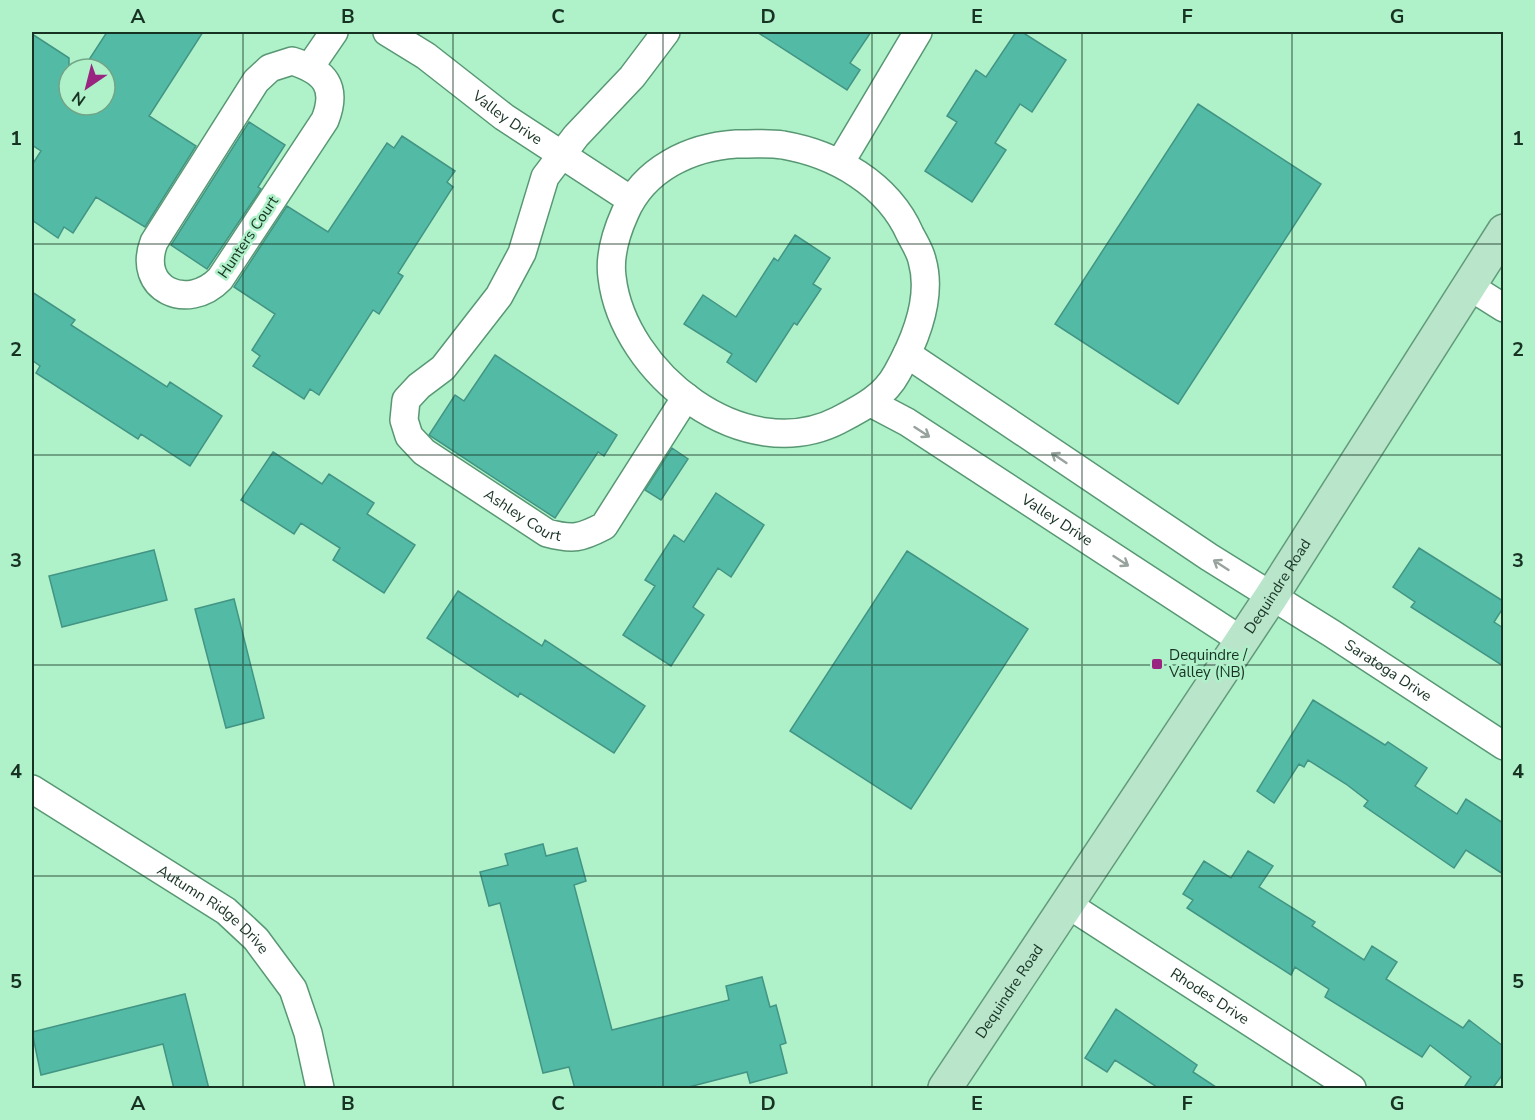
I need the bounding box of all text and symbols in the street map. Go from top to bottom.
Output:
text: A [131,3,146,30]
text: B [341,3,355,30]
text: C [551,3,565,30]
text: D [760,3,776,30]
text: E [971,3,983,30]
text: F [1181,3,1193,30]
text: G [1390,3,1404,30]
north arrow [57,57,117,117]
street label: Valley Drive [468,85,546,149]
text: N [68,86,90,111]
text: 1 [10,125,22,152]
text: 1 [1512,125,1524,152]
street label: Hunters Court [213,191,283,282]
text: 2 [10,336,22,363]
text: 2 [1512,336,1524,363]
one-way arrow [913,426,930,438]
one-way arrow [1050,451,1067,464]
street label: Ashley Court [480,484,564,546]
street label: Valley Drive [1017,489,1097,551]
street label: Dequindre Road [1239,535,1316,637]
text: 3 [10,547,22,574]
text: 3 [1512,547,1524,574]
one-way arrow [1112,555,1128,567]
one-way arrow [1213,559,1230,571]
street label: Saratoga Drive [1341,635,1436,706]
place label: Dequindre / Valley (NB) [1168,645,1248,682]
marker: Dequindre / Valley (NB) [1150,657,1164,671]
text: 4 [10,758,22,785]
text: 4 [1512,758,1524,785]
street label: Autumn Ridge Drive [153,860,274,958]
street label: Dequindre Road [971,940,1048,1042]
street label: Rhodes Drive [1166,963,1253,1029]
text: 5 [10,968,22,995]
text: 5 [1512,968,1524,995]
text: A [131,1090,146,1117]
text: B [341,1090,355,1117]
text: C [551,1090,565,1117]
text: D [760,1090,776,1117]
text: E [971,1090,983,1117]
text: F [1181,1090,1193,1117]
text: G [1390,1090,1404,1117]

